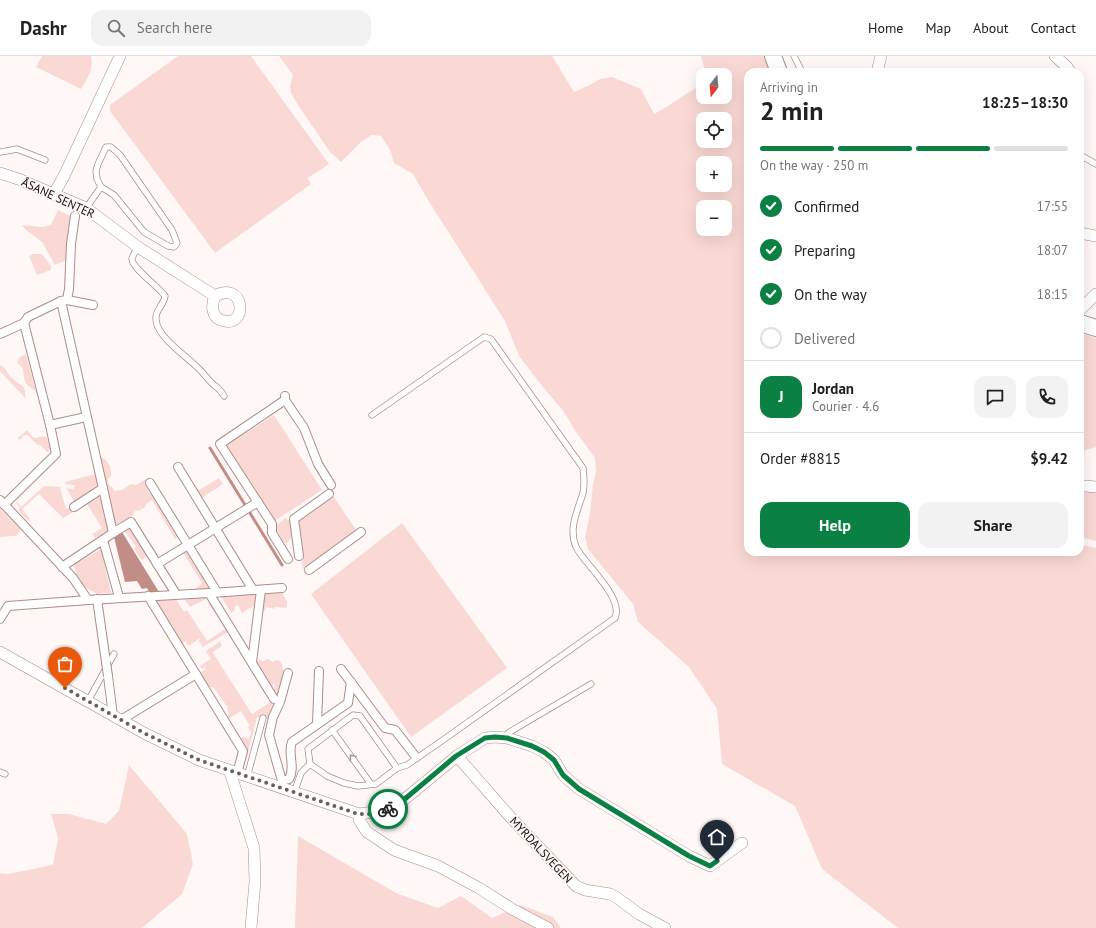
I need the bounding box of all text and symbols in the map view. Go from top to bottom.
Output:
search box [91,10,371,46]
text: Dashr [20,16,67,40]
icon: search [105,17,127,39]
text: Search here [137,18,212,37]
text: Home [868,19,903,37]
text: Map [925,19,951,37]
text: About [973,19,1009,37]
text: Contact [1031,19,1076,37]
north arrow [696,68,732,104]
map controls [696,68,732,236]
text: Arriving in [760,79,818,96]
text: 18:25–18:30 [982,93,1068,112]
text: 2 min [760,94,823,127]
button: locate [696,112,732,148]
button: + [696,156,732,192]
text: On the way · 250 m [760,157,868,174]
street label: ÅSANE SENTER [19,174,97,221]
icon: check [760,195,782,217]
text: Confirmed [794,197,859,216]
text: 17:55 [1037,198,1068,215]
button: − [696,200,732,236]
icon: check [760,239,782,261]
text: Preparing [794,241,856,260]
text: 18:07 [1037,242,1068,259]
icon: check [760,283,782,305]
text: On the way [794,285,867,304]
text: 18:15 [1037,286,1068,303]
text: Delivered [794,329,855,348]
button: chat [974,376,1016,418]
button: phone [1026,376,1068,418]
text: Jordan [812,379,854,398]
text: J [778,387,784,406]
text: Courier · 4.6 [812,398,879,415]
text: Order #8815 [760,449,841,468]
text: $9.42 [1030,449,1068,468]
button: Help [760,502,910,548]
button: Share [918,502,1068,548]
pin [48,647,82,688]
icon: bag [54,653,76,675]
one-way arrow [350,755,357,762]
courier [368,789,408,829]
icon: bike [377,798,399,820]
street label: MYRDALSVEGEN [507,813,576,886]
pin [700,820,734,861]
icon: home [706,826,728,848]

